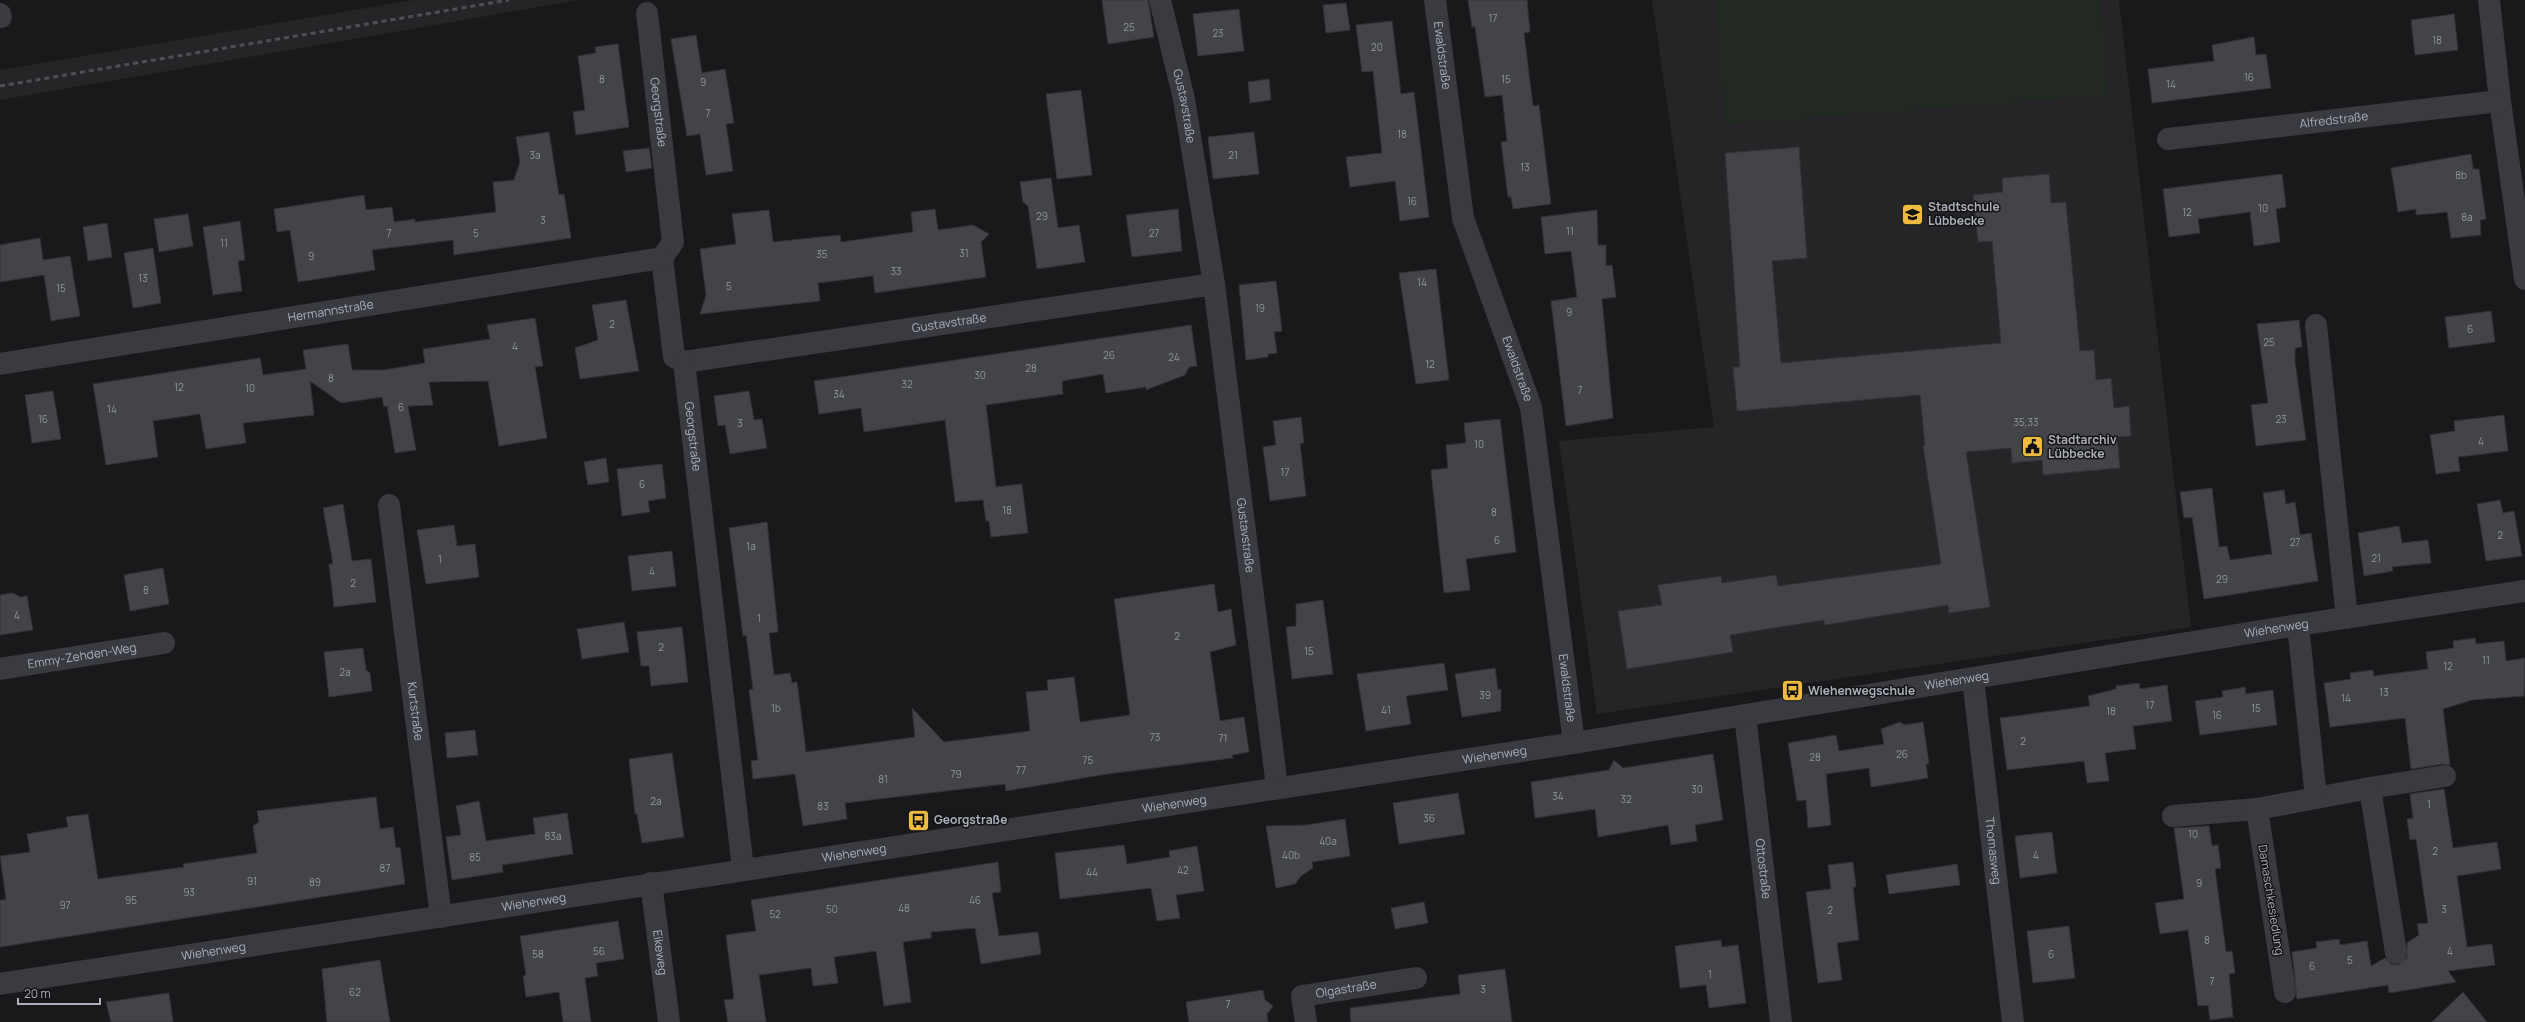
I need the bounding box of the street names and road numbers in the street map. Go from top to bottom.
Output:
street label: Ewaldstraße [1430,20,1455,90]
street label: Gustavstraße [1169,67,1200,144]
street label: Georgstraße [646,77,671,148]
street label: Alfredstraße [2299,107,2369,132]
street label: Hermannstraße [287,295,375,326]
street label: Gustavstraße [911,309,987,336]
street label: Ewaldstraße [1498,334,1537,404]
street label: Georgstraße [681,401,706,472]
street label: Gustavstraße [1233,497,1259,574]
street label: Wiehenweg [2243,615,2310,642]
street label: Emmy-Zehden-Weg [26,638,138,673]
street label: Ewaldstraße [1555,653,1580,723]
street label: Wiehenweg [1923,667,1990,694]
street label: Kurtstraße [403,681,428,742]
street label: Wiehenweg [1461,741,1528,768]
street label: Wiehenweg [1141,790,1208,817]
street label: Thomasweg [1981,816,2006,885]
street label: Ottostraße [1752,838,1776,900]
street label: Wiehenweg [821,839,887,866]
street label: Damaschkesiedlung [2254,843,2289,957]
street label: Wiehenweg [500,888,567,915]
street label: Eikeweg [649,929,672,976]
street label: Wiehenweg [180,937,247,964]
street label: Olgastraße [1314,975,1378,1002]

